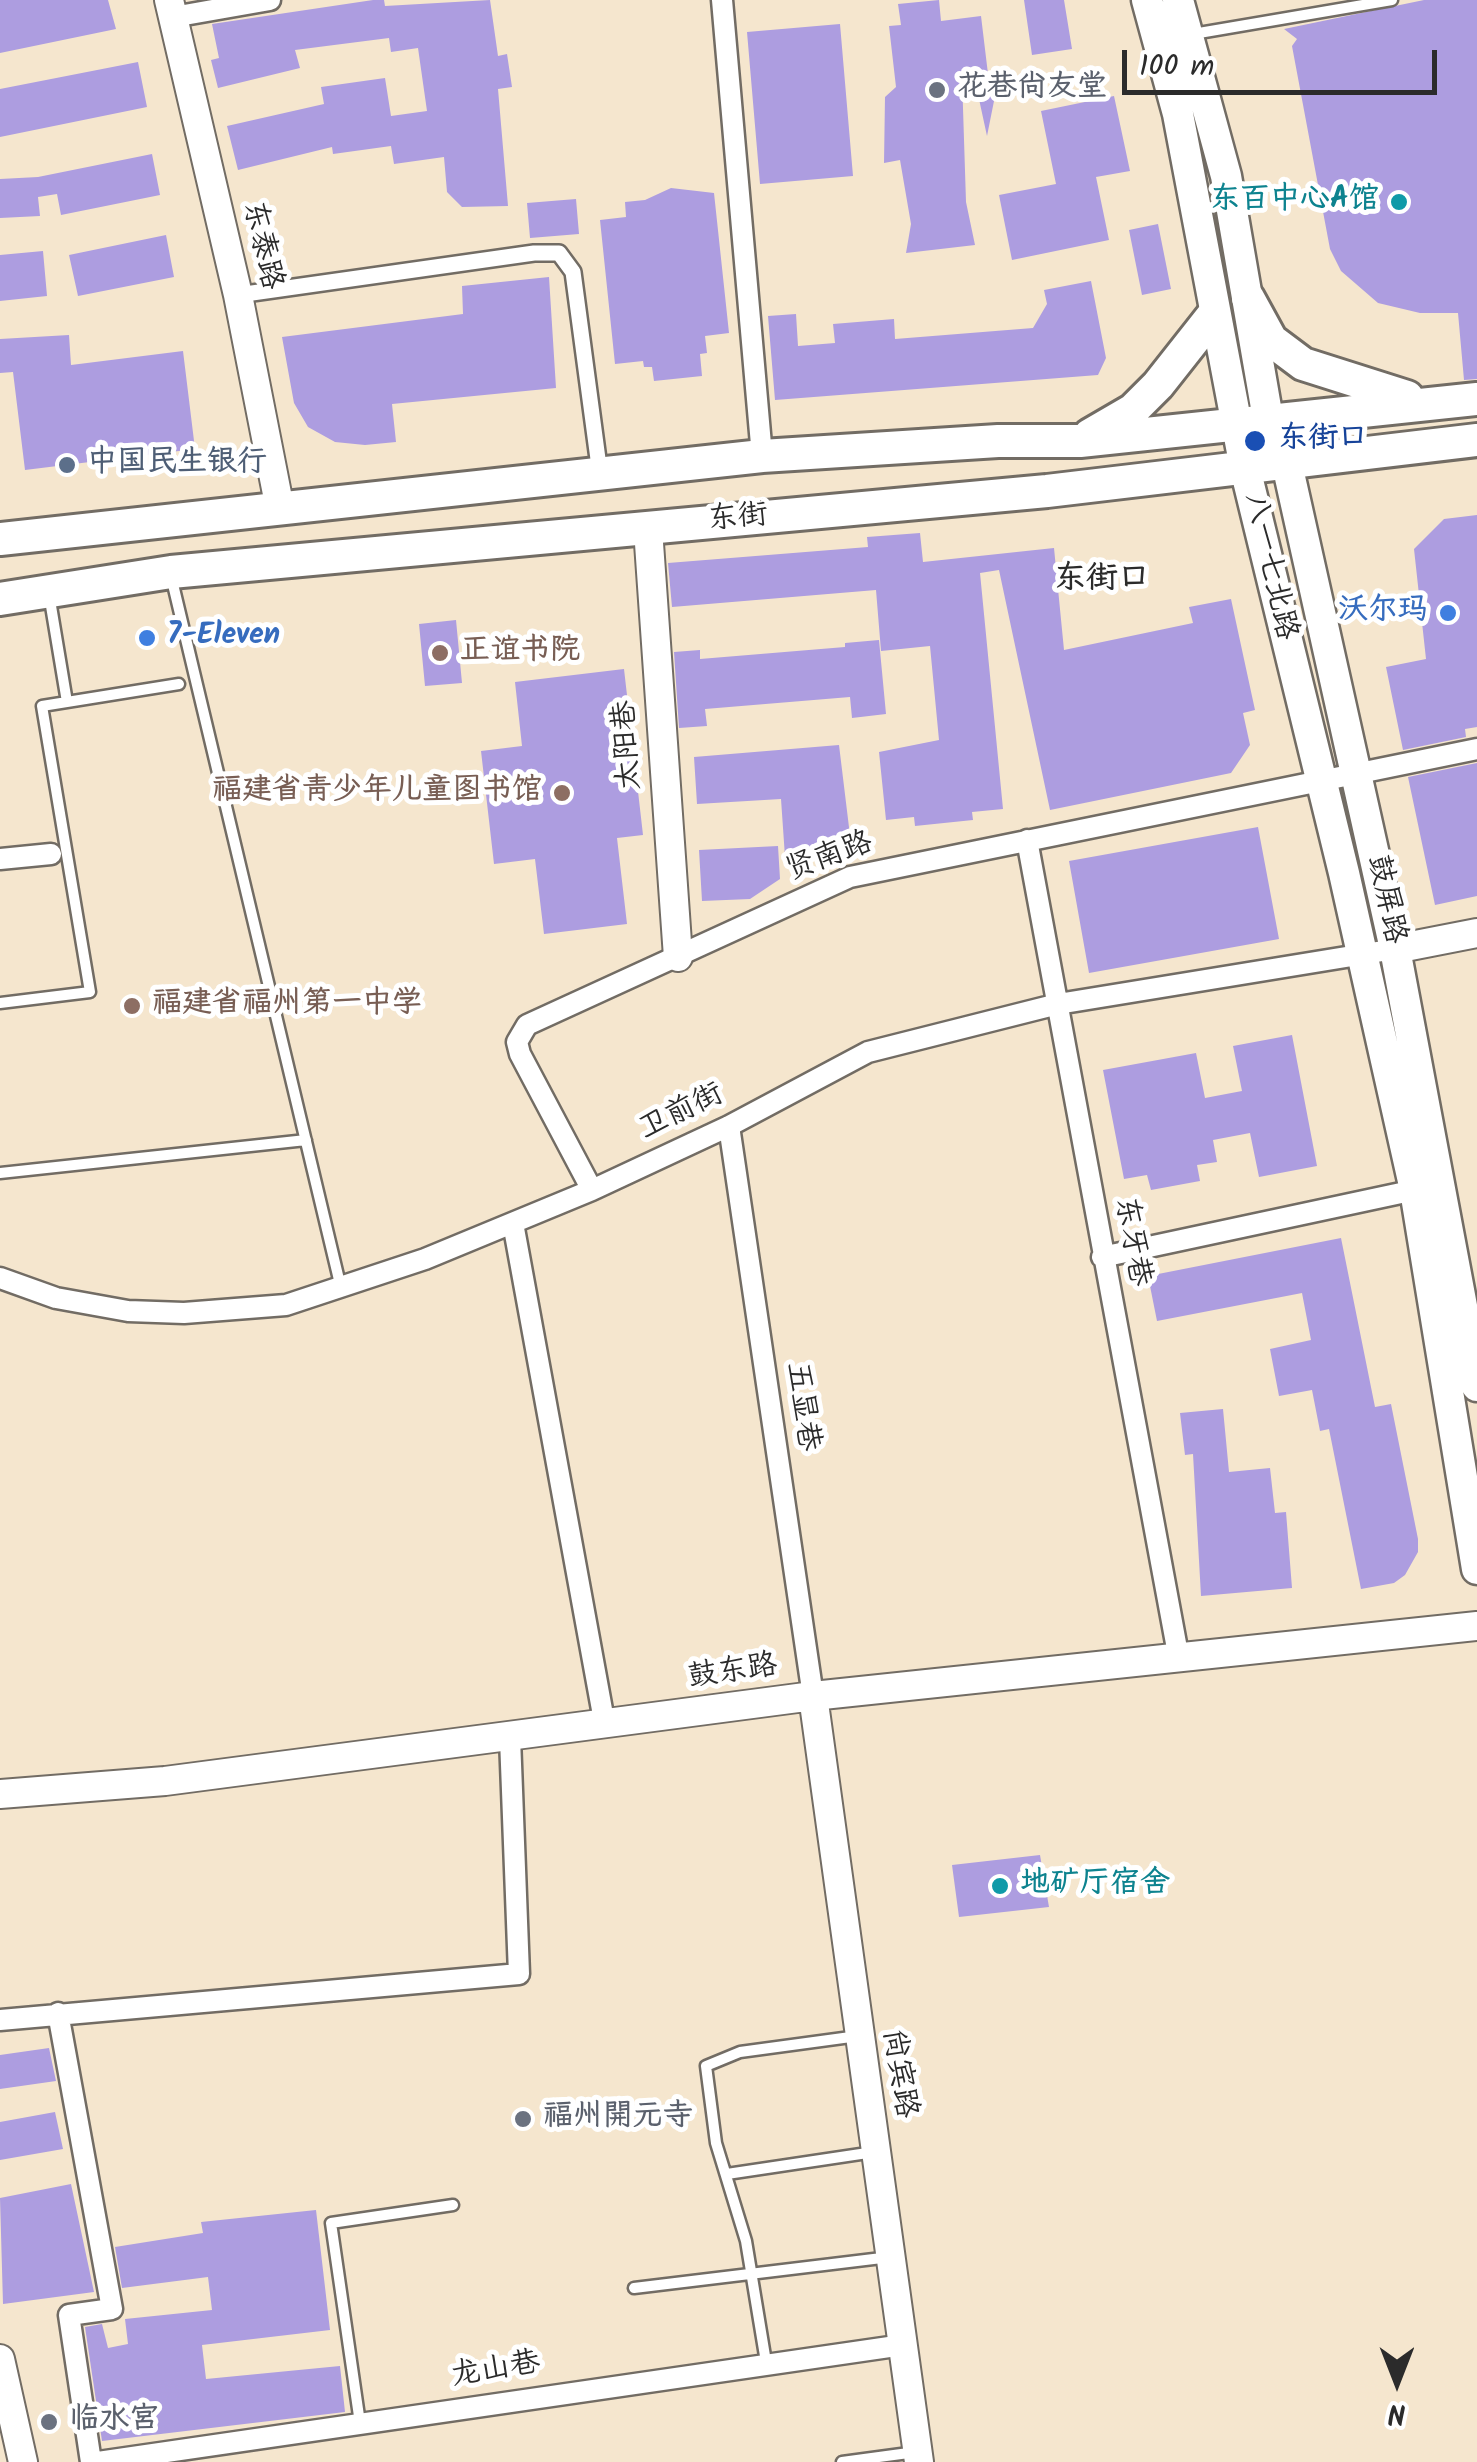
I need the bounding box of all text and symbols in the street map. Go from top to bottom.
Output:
scale bar [1127,30,1442,92]
text: 100 m [1139,43,1214,91]
place label: 花巷尚友堂 [957,72,1107,108]
marker: 花巷尚友堂 [926,79,948,101]
place label: 东百中心A馆 [1210,184,1379,220]
marker: 东百中心A馆 [1388,191,1410,213]
street label: 东泰路 [232,198,288,294]
place label: 东街口 [1278,423,1368,459]
marker: 东街口 [1242,428,1268,454]
place label: 中国民生银行 [87,447,267,483]
marker: 中国民生银行 [56,454,78,476]
street label: 八一七北路 [1234,490,1302,644]
street label: 东街 [707,499,769,541]
district label: 东街口 [1054,563,1150,601]
place label: 沃尔玛 [1338,595,1428,631]
marker: 沃尔玛 [1437,602,1459,624]
place label: 7-Eleven [167,620,280,656]
marker: 7-Eleven [136,627,158,649]
place label: 正谊书院 [460,635,580,671]
marker: 正谊书院 [429,642,451,664]
street label: 太阳巷 [609,699,651,791]
place label: 福建省青少年儿童图书馆 [212,775,542,811]
marker: 福建省青少年儿童图书馆 [551,782,573,804]
street label: 贤南路 [782,827,878,891]
street label: 鼓屏路 [1357,852,1411,948]
place label: 福建省福州第一中学 [152,988,422,1024]
marker: 福建省福州第一中学 [121,995,143,1017]
street label: 卫前街 [634,1078,730,1150]
street label: 东牙巷 [1104,1195,1156,1289]
street label: 五显巷 [776,1360,824,1454]
street label: 鼓东路 [686,1650,780,1698]
place label: 地矿厅宿舍 [1020,1868,1170,1904]
marker: 地矿厅宿舍 [989,1875,1011,1897]
street label: 尚宾路 [872,2027,922,2121]
place label: 福州開元寺 [543,2101,693,2137]
marker: 福州開元寺 [512,2108,534,2130]
north arrow [1347,2332,1447,2432]
street label: 龙山巷 [449,2347,543,2397]
text: N [1388,2390,1406,2435]
place label: 临水宫 [69,2404,159,2440]
marker: 临水宫 [38,2411,60,2433]

